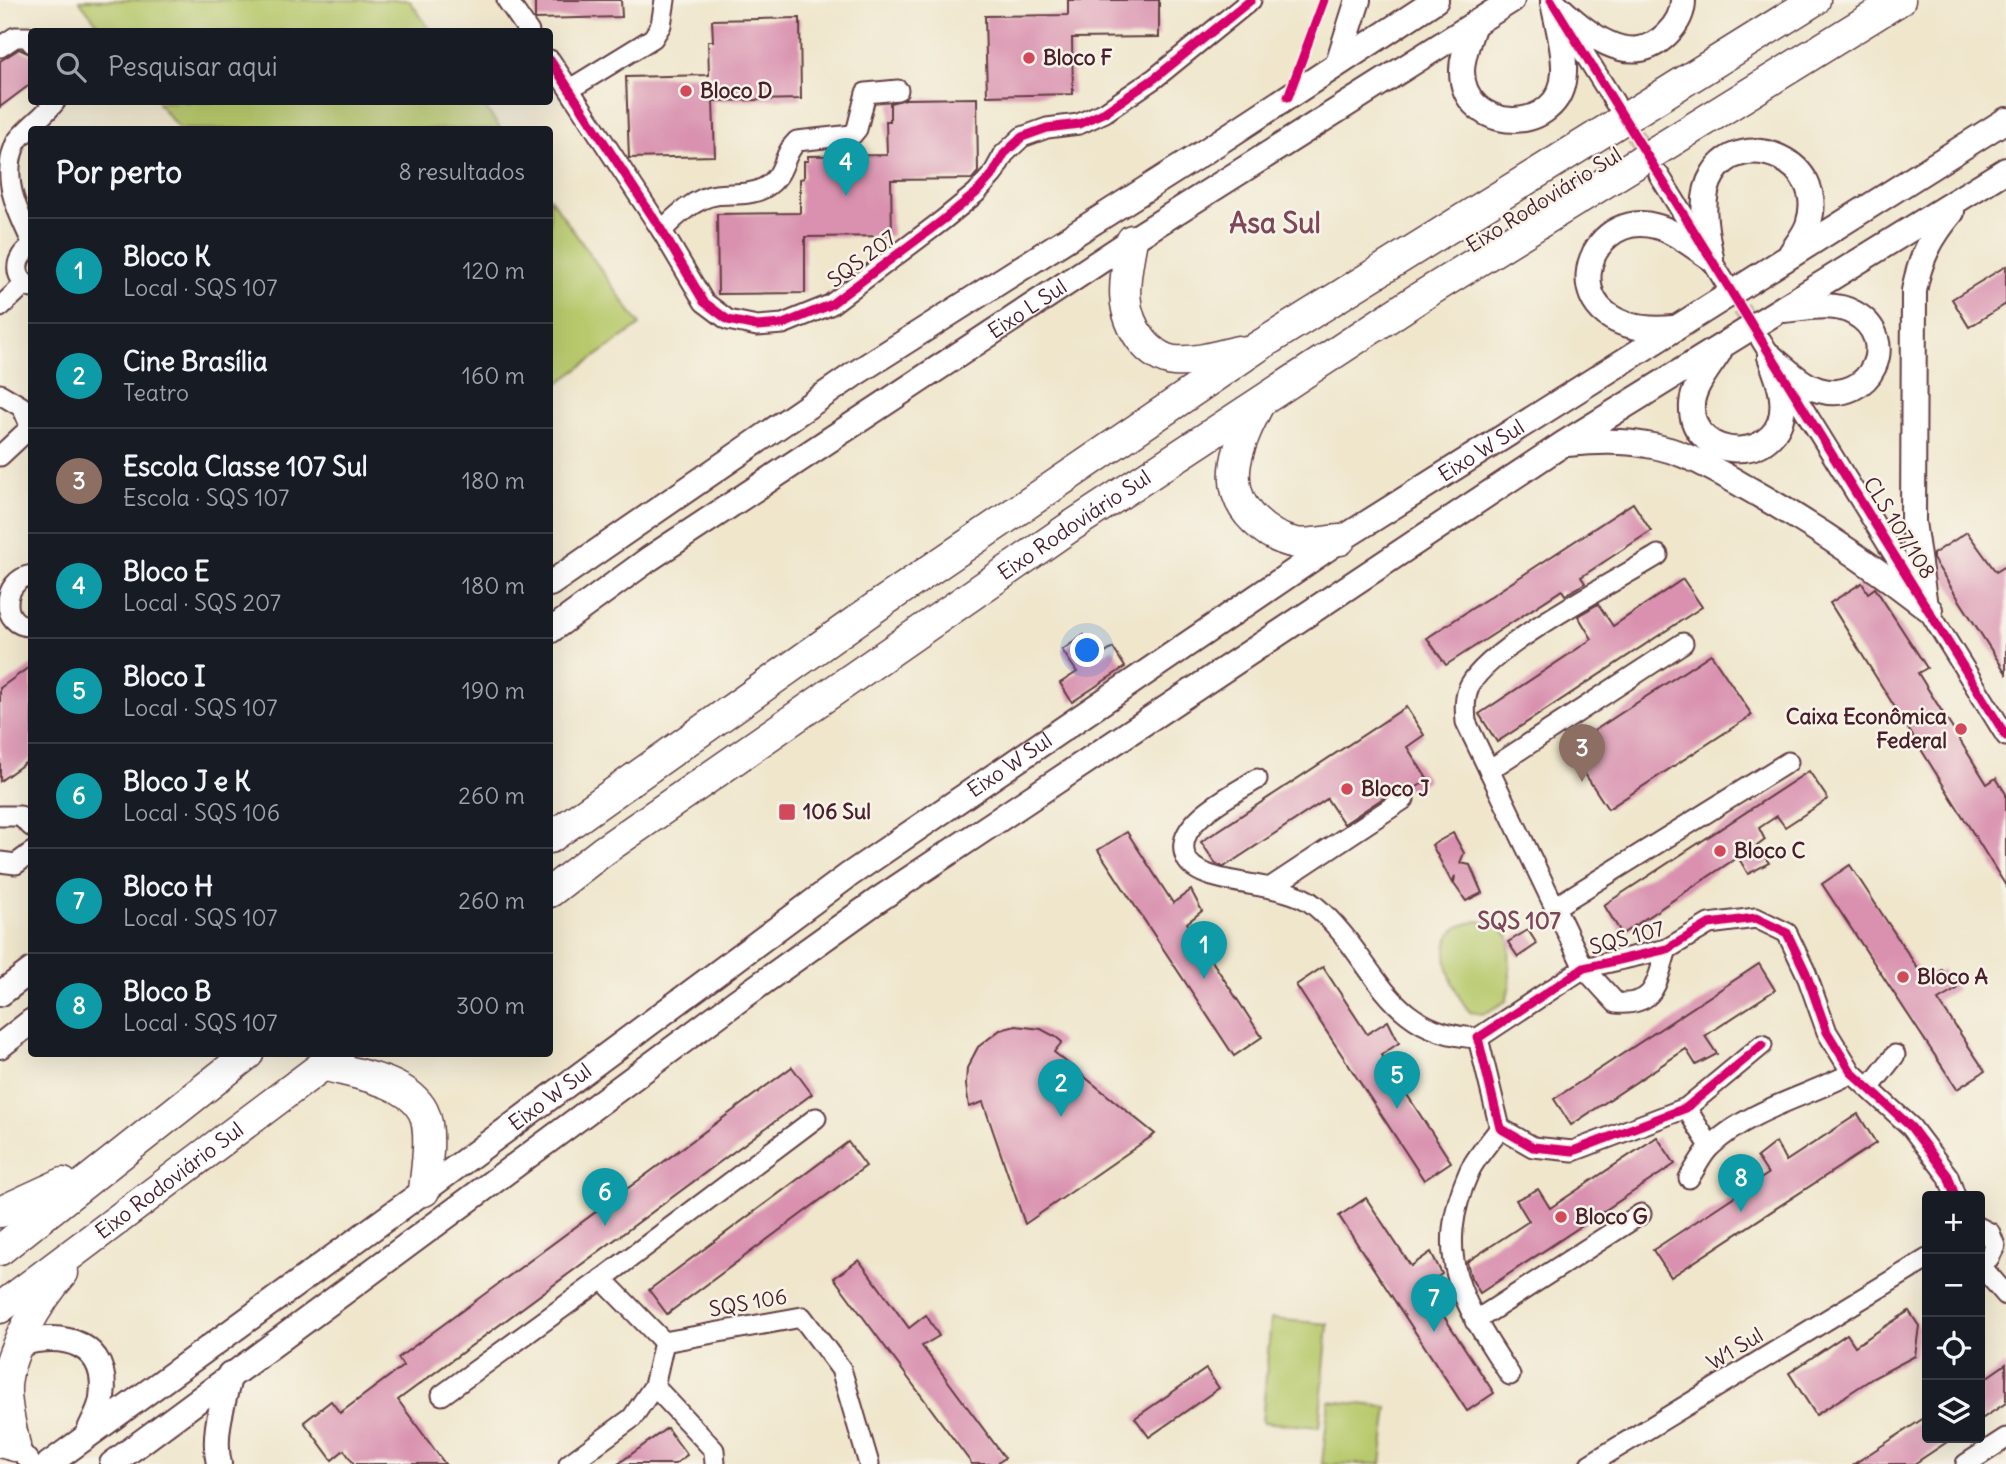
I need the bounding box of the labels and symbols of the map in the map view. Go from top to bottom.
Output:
place label: Bloco F [1043,44,1113,71]
marker: Bloco F [1021,50,1037,66]
place label: Bloco D [700,77,773,104]
marker: Bloco D [678,83,694,99]
pin: 4 [823,138,869,196]
street label: Eixo Rodoviário Sul [1461,141,1627,258]
district label: Asa Sul [1229,205,1321,241]
street label: SQS 207 [822,224,902,293]
street label: Eixo L Sul [983,273,1072,344]
street label: Eixo W Sul [1433,413,1529,488]
street label: Eixo Rodoviário Sul [992,464,1156,586]
street label: CLS 107/108 [1857,472,1941,584]
your location [1070,633,1104,667]
place label: Caixa Econômica Federal [1786,703,1947,754]
marker: Caixa Econômica Federal [1953,721,1969,737]
pin: 3 [1559,724,1605,782]
street label: Eixo W Sul [962,727,1057,803]
place label: Bloco J [1361,775,1430,802]
marker: Bloco J [1339,781,1355,797]
place label: 106 Sul [803,798,871,825]
marker: 106 Sul [777,802,797,822]
place label: Bloco C [1734,837,1806,864]
marker: Bloco C [1712,843,1728,859]
district label: SQS 107 [1477,906,1562,935]
street label: SQS 107 [1587,915,1667,960]
pin: 1 [1181,921,1227,979]
place label: Bloco A [1917,963,1989,990]
marker: Bloco A [1895,969,1911,985]
pin: 5 [1374,1051,1420,1109]
street label: Eixo W Sul [503,1057,597,1136]
pin: 2 [1038,1059,1084,1117]
street label: Eixo Rodoviário Sul [90,1116,249,1245]
pin: 8 [1718,1154,1764,1212]
pin: 6 [582,1168,628,1226]
place label: Bloco G [1575,1203,1648,1230]
marker: Bloco G [1553,1209,1569,1225]
pin: 7 [1411,1274,1457,1332]
street label: SQS 106 [707,1282,789,1323]
street label: W1 Sul [1702,1321,1768,1376]

